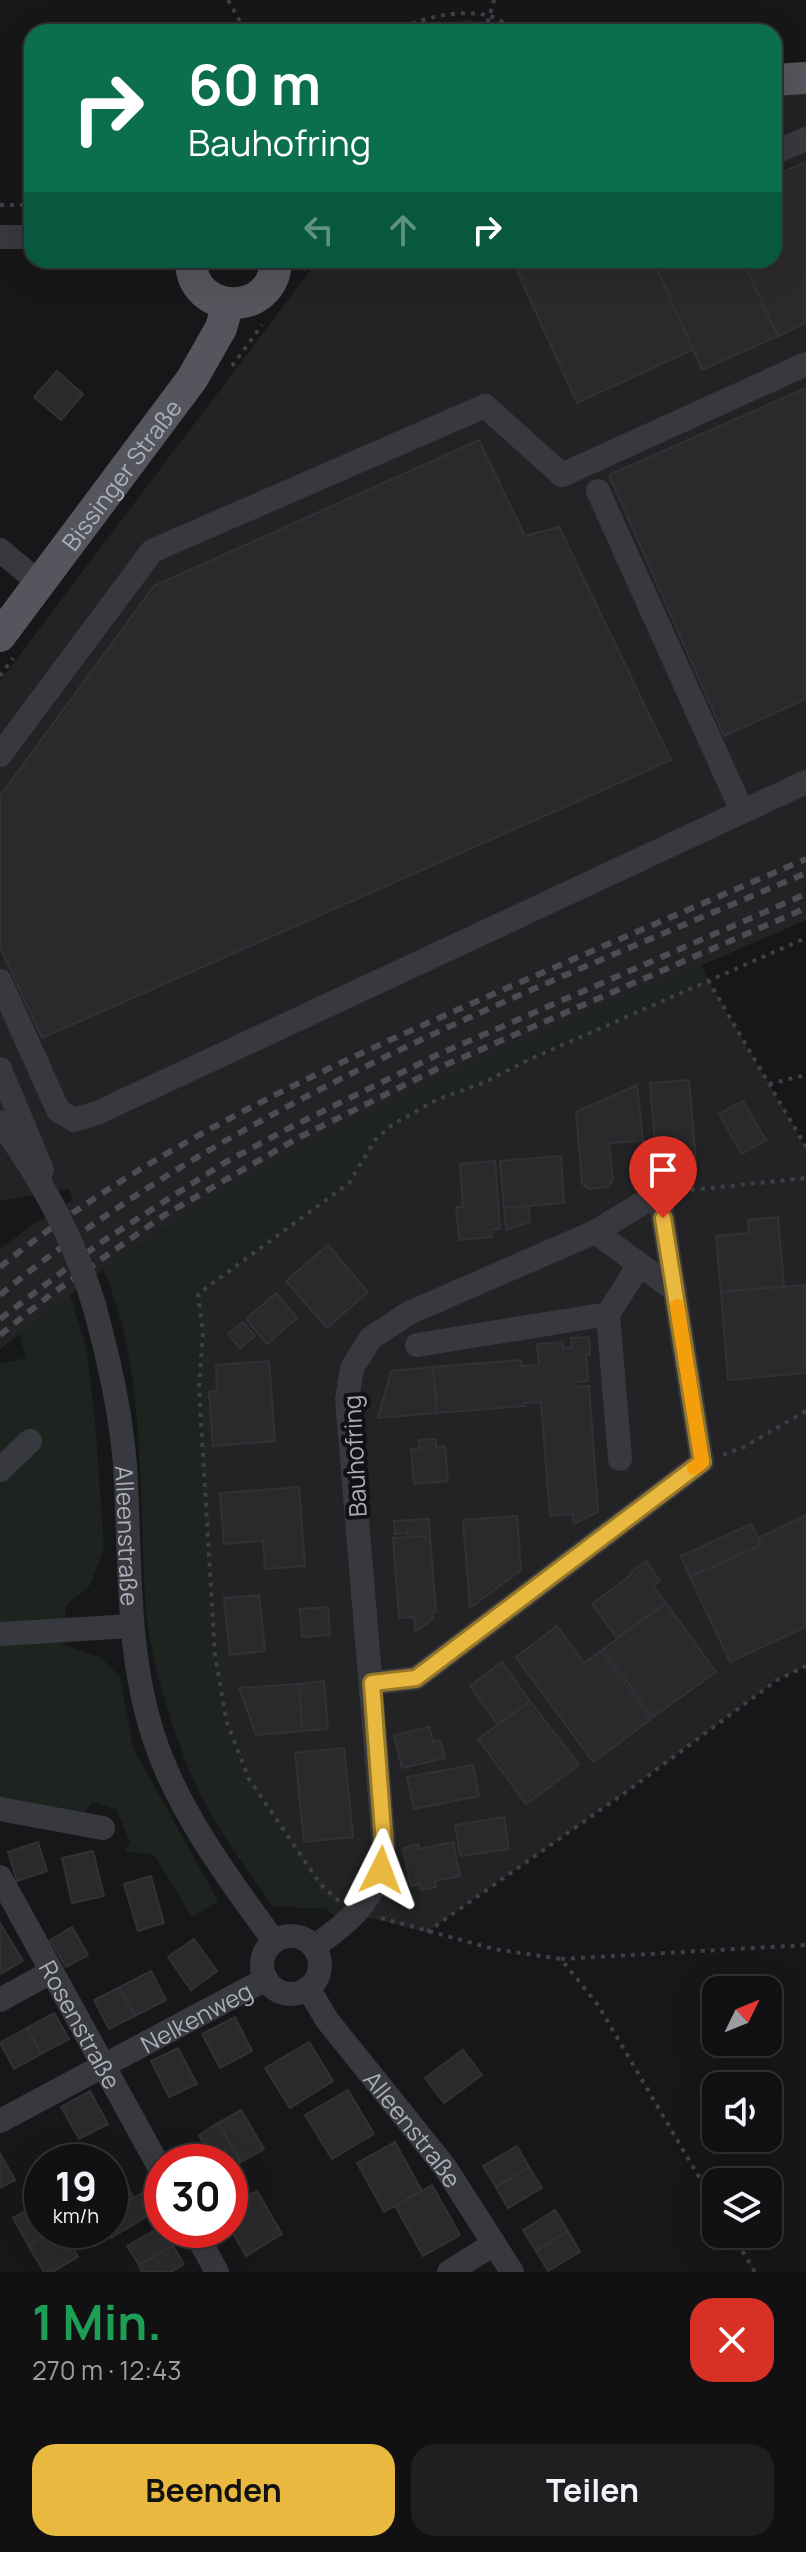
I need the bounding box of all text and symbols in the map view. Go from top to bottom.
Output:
text: 60 m [188,45,321,122]
icon: right [56,56,160,160]
text: Bauhofring [188,118,371,167]
icon: left [297,208,341,252]
icon: ahead [381,208,425,252]
icon: right [465,208,509,252]
street label: Bissinger Straße [53,392,188,557]
pin [629,1136,697,1218]
icon: arrive [641,1148,685,1192]
street label: Bauhofring [334,1394,374,1518]
street label: Alleenstraße [109,1465,148,1607]
position arrow [339,1828,423,1912]
street label: Rosenstraße [32,1954,129,2094]
street label: Nelkenweg [134,1973,257,2060]
north arrow [702,1976,782,2056]
map controls [702,1976,782,2248]
street label: Alleenstraße [357,2063,470,2193]
button: sound [702,2072,782,2152]
speed limit sign: 30 [144,2144,248,2248]
text: 19 [55,2158,97,2213]
button: layers [702,2168,782,2248]
text: km/h [53,2202,99,2229]
text: 1 Min. [32,2289,162,2354]
button: close [690,2298,774,2382]
text: 270 m · 12:43 [32,2352,182,2388]
button: Beenden [32,2444,395,2536]
button: Teilen [411,2444,774,2536]

